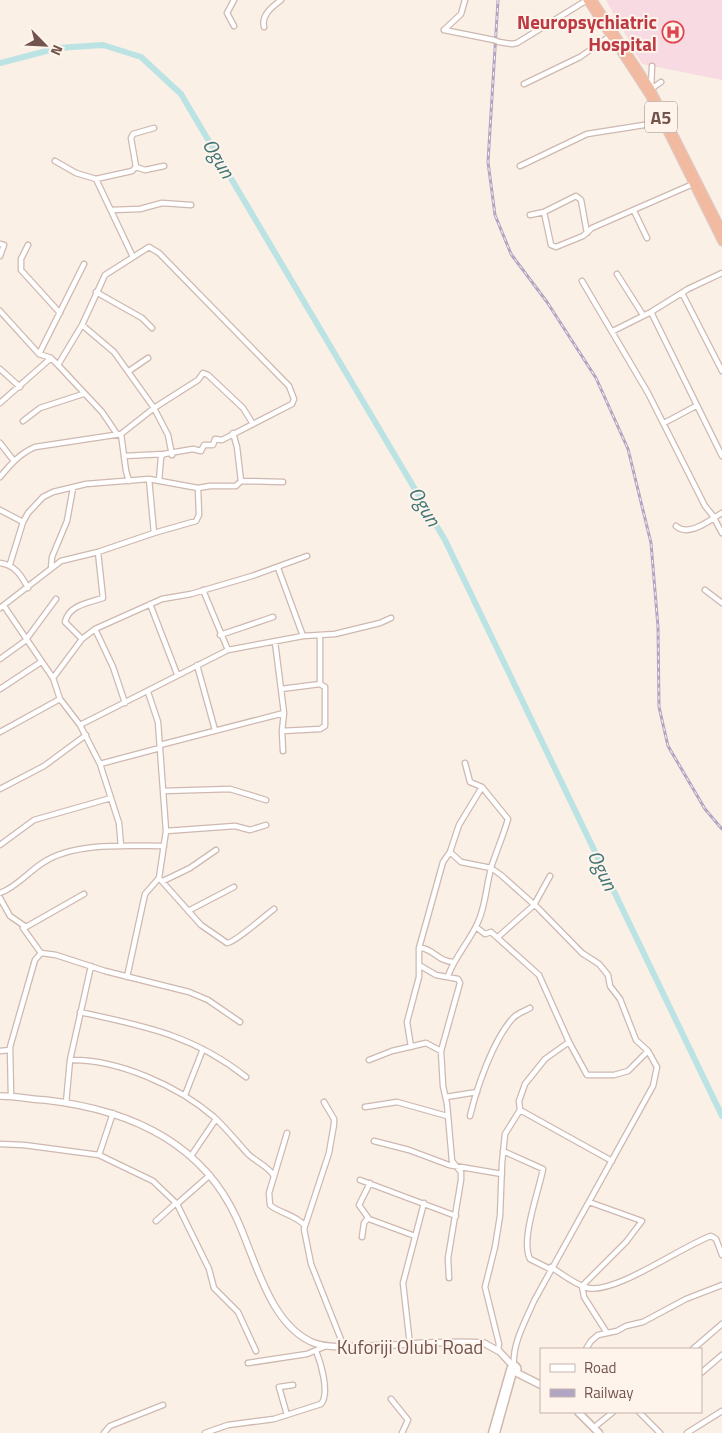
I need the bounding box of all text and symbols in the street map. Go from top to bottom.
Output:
place label: Neuropsychiatric Hospital [517,7,657,58]
north arrow [20,20,70,70]
hospital icon: Neuropsychiatric Hospital [661,20,685,44]
text: N [46,42,69,59]
road number: A5 [645,101,677,132]
water label: Ogun [195,132,244,185]
water label: Ogun [401,480,450,533]
water label: Ogun [580,844,627,897]
street label: Kuforiji Olubi Road [337,1332,483,1361]
legend [540,1348,702,1413]
text: Road [584,1356,616,1379]
text: Railway [584,1381,634,1404]

